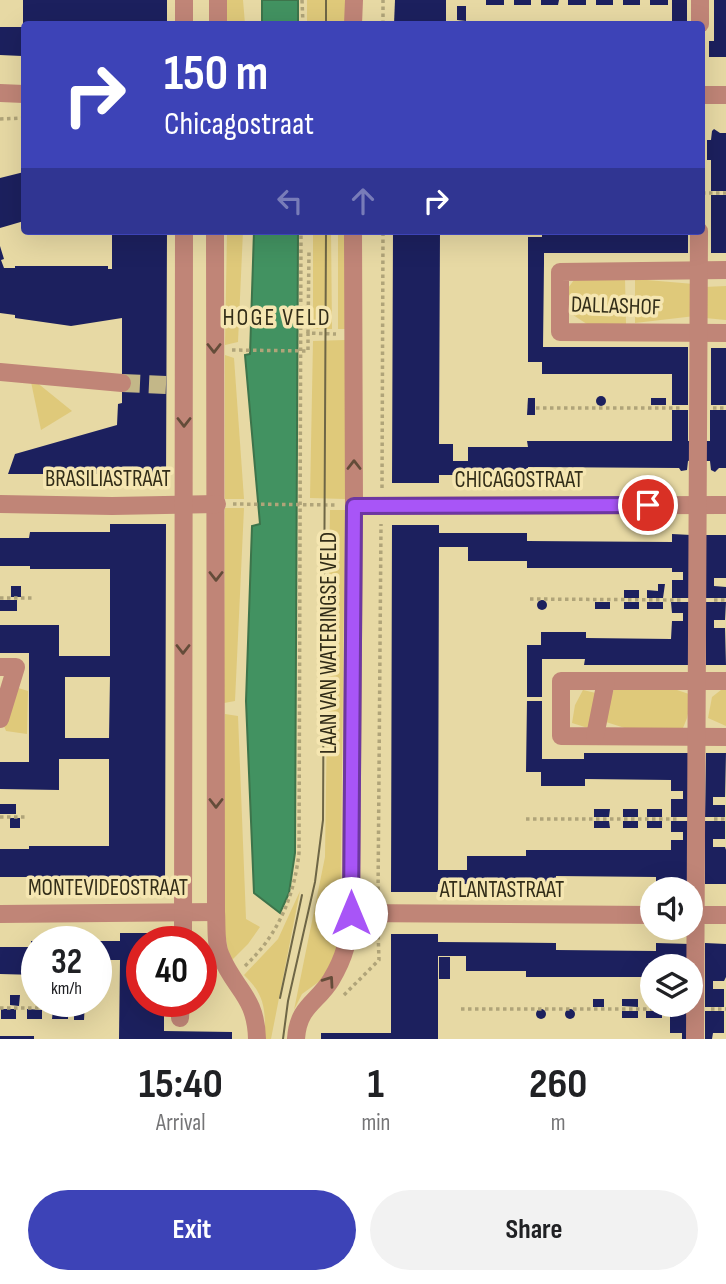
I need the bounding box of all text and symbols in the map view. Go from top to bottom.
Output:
text: 150 m [164,45,268,104]
icon: right [49,49,140,140]
text: Chicagostraat [164,105,314,144]
icon: left [271,182,309,220]
icon: ahead [344,182,382,220]
icon: right [417,182,455,220]
street label: DALLASHOF [571,290,661,322]
district label: HOGE VELD [222,303,332,332]
one-way arrow [206,343,222,354]
one-way arrow [176,417,192,427]
one-way arrow [346,459,362,470]
street label: BRASILIASTRAAT [45,465,171,493]
street label: CHICAGOSTRAAT [455,466,583,494]
pin [618,475,678,535]
icon: arrive [629,486,667,524]
street label: LAAN VAN WATERINGSE VELD [315,532,343,754]
one-way arrow [208,571,224,581]
one-way arrow [175,644,191,655]
one-way arrow [208,798,224,809]
street label: MONTEVIDEOSTRAAT [28,874,188,902]
position arrow [314,876,388,950]
street label: ATLANTASTRAAT [439,876,564,904]
map controls [640,877,703,1017]
button: sound [640,877,703,940]
speed limit sign: 40 [126,926,217,1017]
text: 32 [51,941,82,984]
button: layers [640,954,703,1017]
one-way arrow [321,976,333,989]
text: km/h [51,978,82,999]
text: 15:40 [139,1059,223,1110]
text: 1 [368,1059,384,1110]
text: 260 [529,1059,587,1110]
text: Arrival [156,1109,205,1137]
text: min [361,1109,390,1137]
text: m [551,1109,566,1137]
button: Exit [28,1190,356,1270]
button: Share [370,1190,698,1270]

